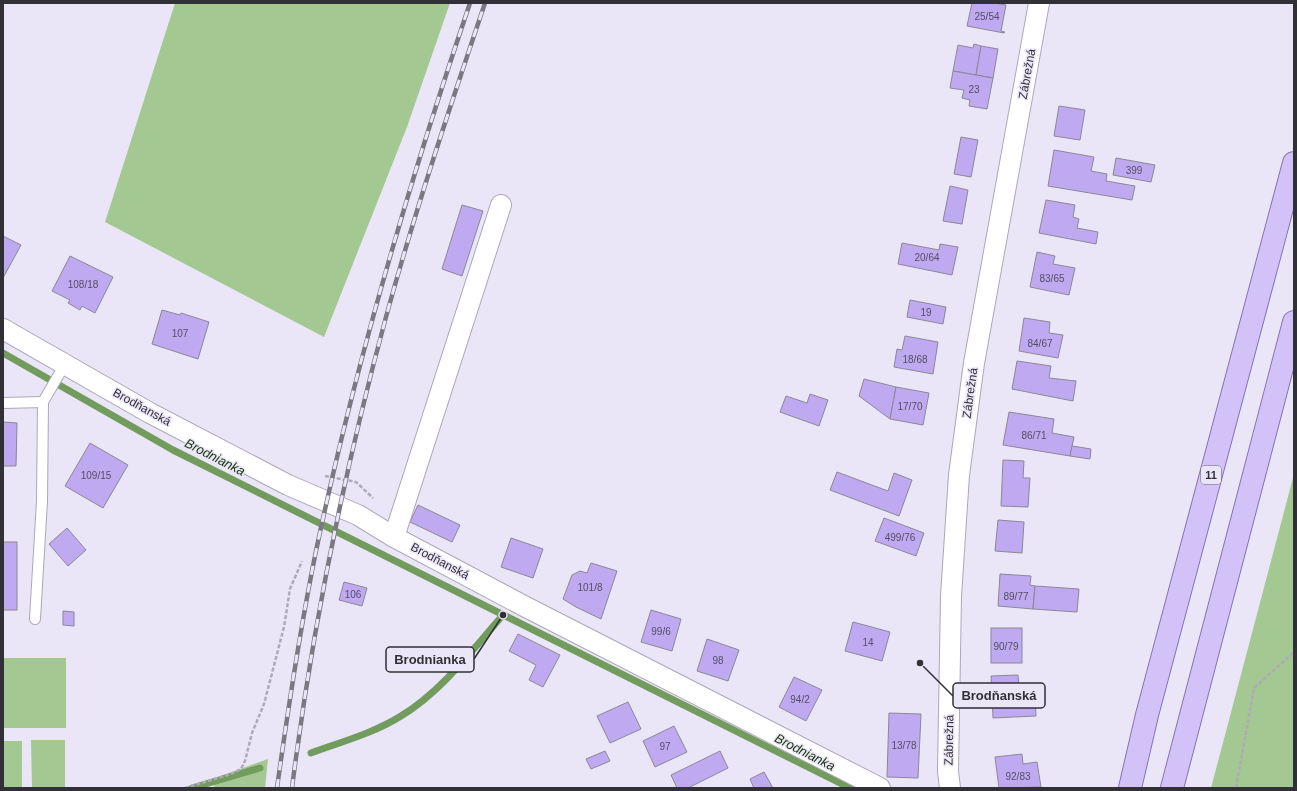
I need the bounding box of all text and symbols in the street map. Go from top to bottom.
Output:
house number: 25/54 [974,11,1000,22]
street label: Zábrežná [1016,48,1038,100]
house number: 23 [968,84,980,95]
house number: 399 [1126,165,1143,176]
house number: 20/64 [914,252,940,263]
house number: 83/65 [1039,273,1065,284]
house number: 108/18 [68,279,99,290]
house number: 19 [920,307,932,318]
house number: 107 [172,328,189,339]
house number: 84/67 [1027,338,1053,349]
house number: 18/68 [902,354,928,365]
street label: Zábrežná [960,367,981,419]
street label: Brodňanská [111,385,174,429]
house number: 17/70 [897,401,923,412]
house number: 86/71 [1021,430,1047,441]
water label: Brodnianka [182,435,248,479]
road number: 11 [1201,466,1221,484]
house number: 109/15 [81,470,112,481]
house number: 499/76 [885,532,916,543]
street label: Brodňanská [408,540,472,582]
house number: 101/8 [577,582,603,593]
house number: 106 [345,589,362,600]
house number: 89/77 [1003,591,1029,602]
house number: 99/6 [651,626,671,637]
house number: 14 [862,637,874,648]
house number: 90/79 [993,641,1019,652]
callout: Brodnianka [386,647,474,672]
text: Brodnianka [394,652,467,667]
house number: 98 [712,655,724,666]
callout: Brodňanská [953,683,1045,708]
text: Brodňanská [961,688,1037,703]
house number: 94/2 [790,694,810,705]
street label: Zábrežná [942,714,956,765]
water label: Brodnianka [772,730,838,774]
house number: 13/78 [891,740,917,751]
house number: 97 [659,741,671,752]
house number: 92/83 [1005,771,1031,782]

